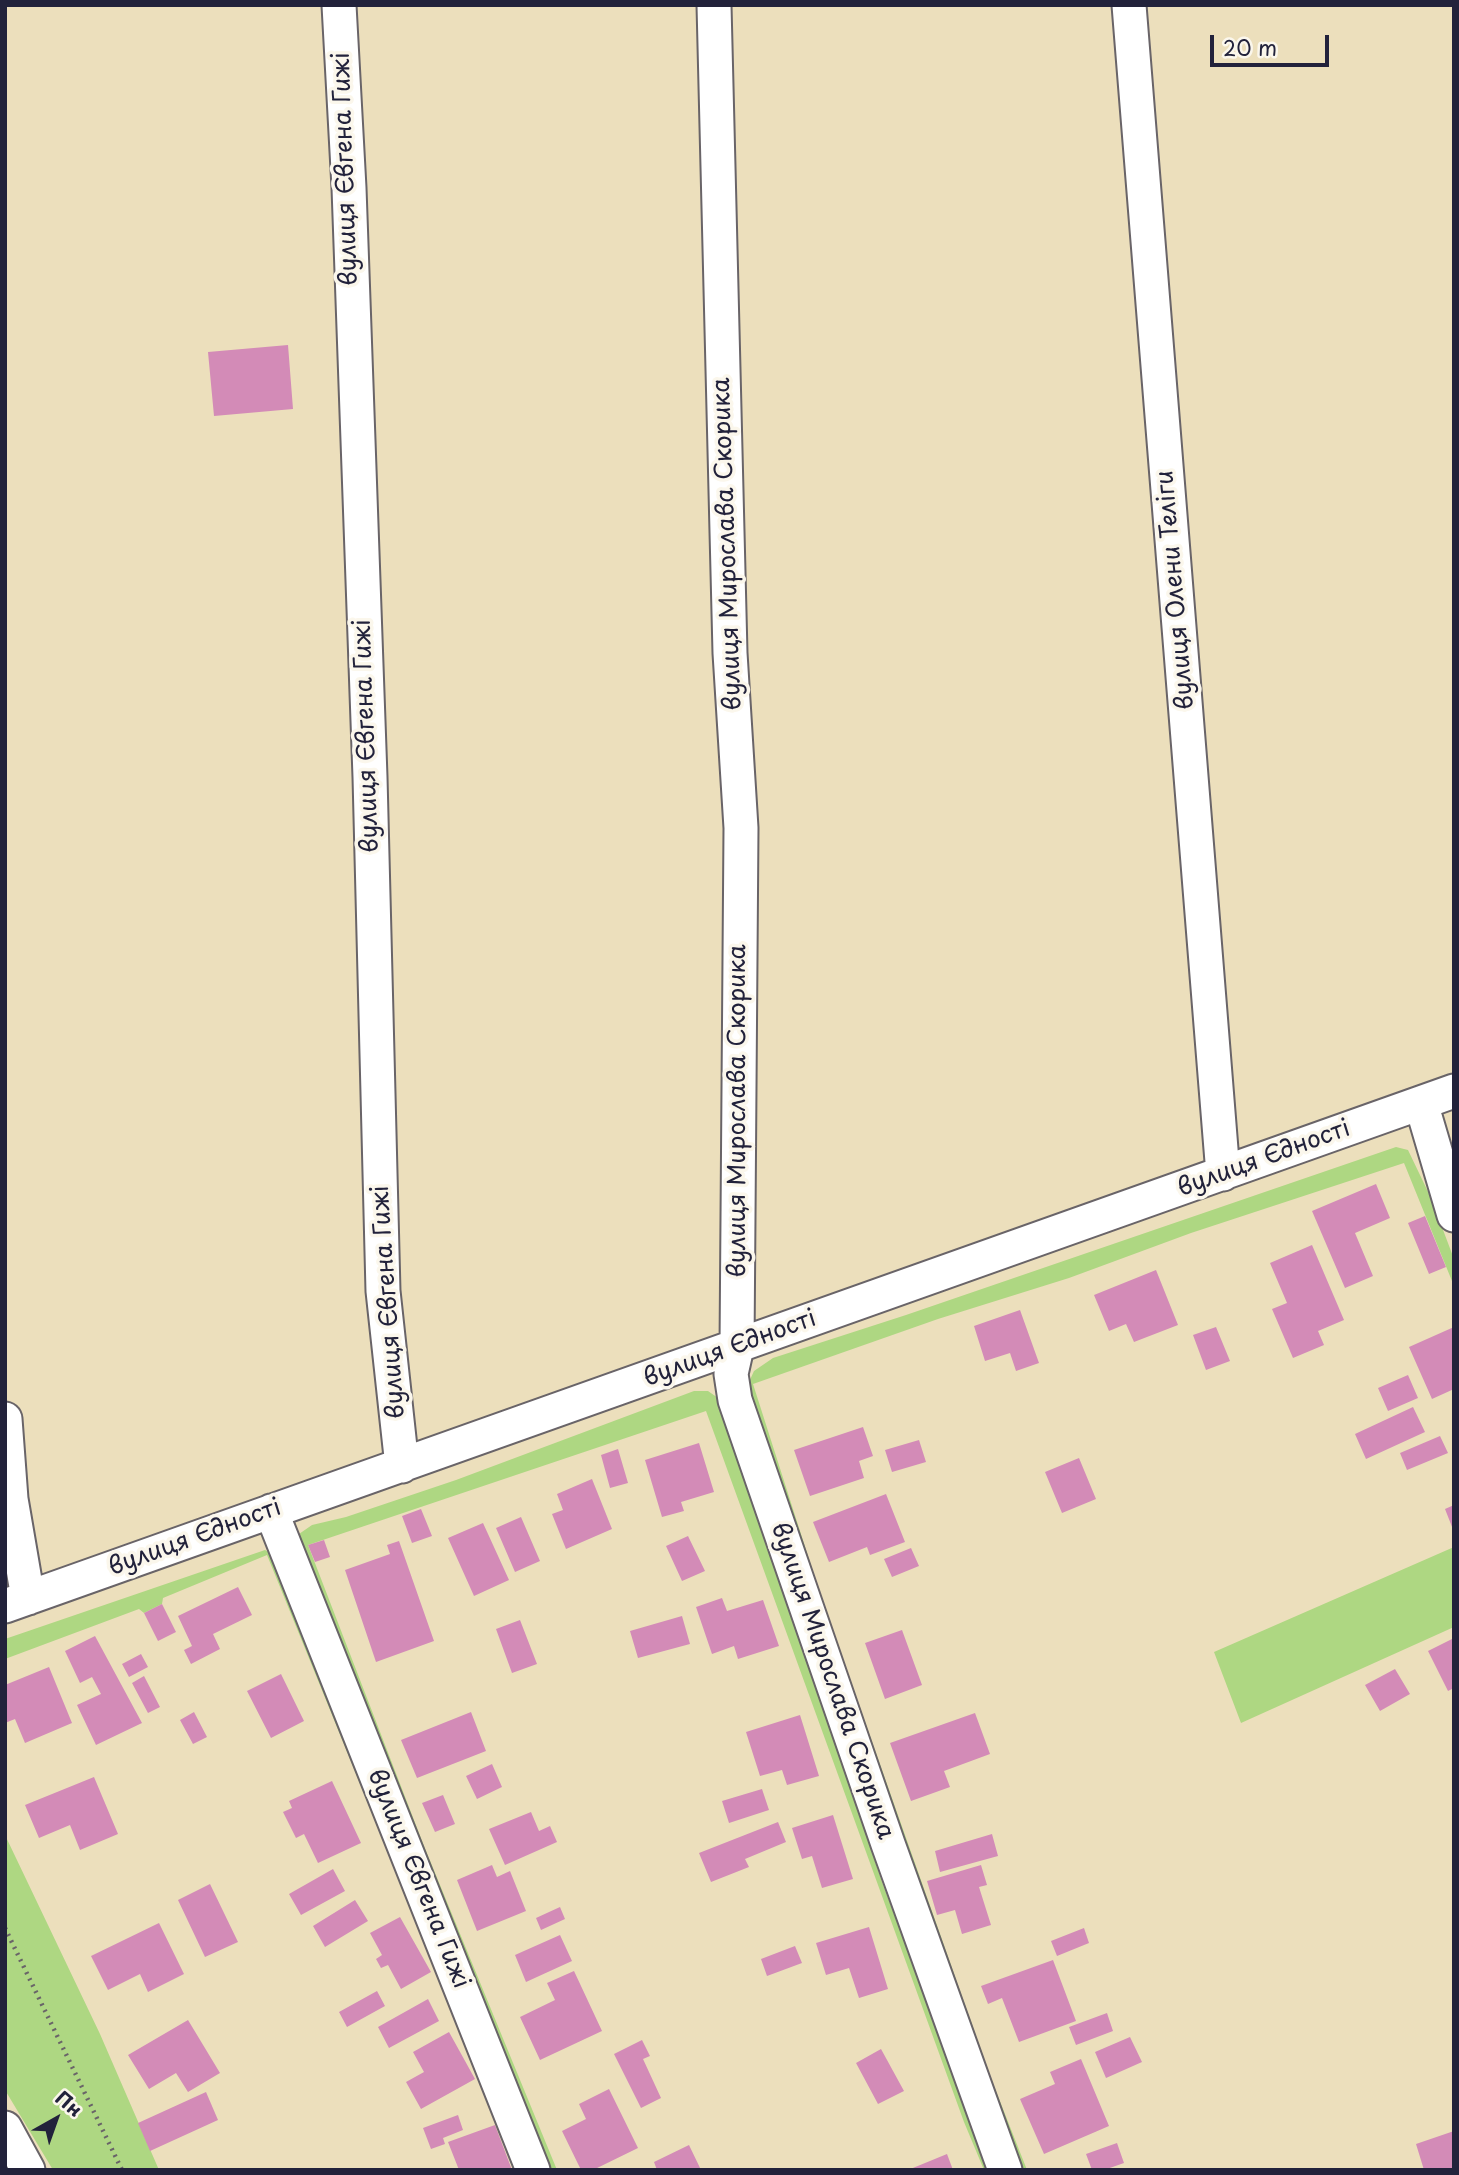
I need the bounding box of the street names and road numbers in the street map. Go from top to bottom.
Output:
street label: вулиця Євгена Гижі [328,52,364,286]
street label: вулиця Мирослава Скорика [708,377,748,711]
street label: вулиця Олени Теліги [1151,469,1201,711]
street label: вулиця Євгена Гижі [349,619,385,853]
street label: вулиця Мирослава Скорика [724,944,752,1278]
street label: вулиця Єдності [1174,1114,1354,1204]
street label: вулиця Євгена Гижі [366,1184,412,1420]
street label: вулиця Єдності [640,1304,820,1394]
street label: вулиця Єдності [105,1493,285,1583]
street label: вулиця Мирослава Скорика [764,1519,900,1843]
street label: вулиця Євгена Гижі [361,1765,475,1993]

